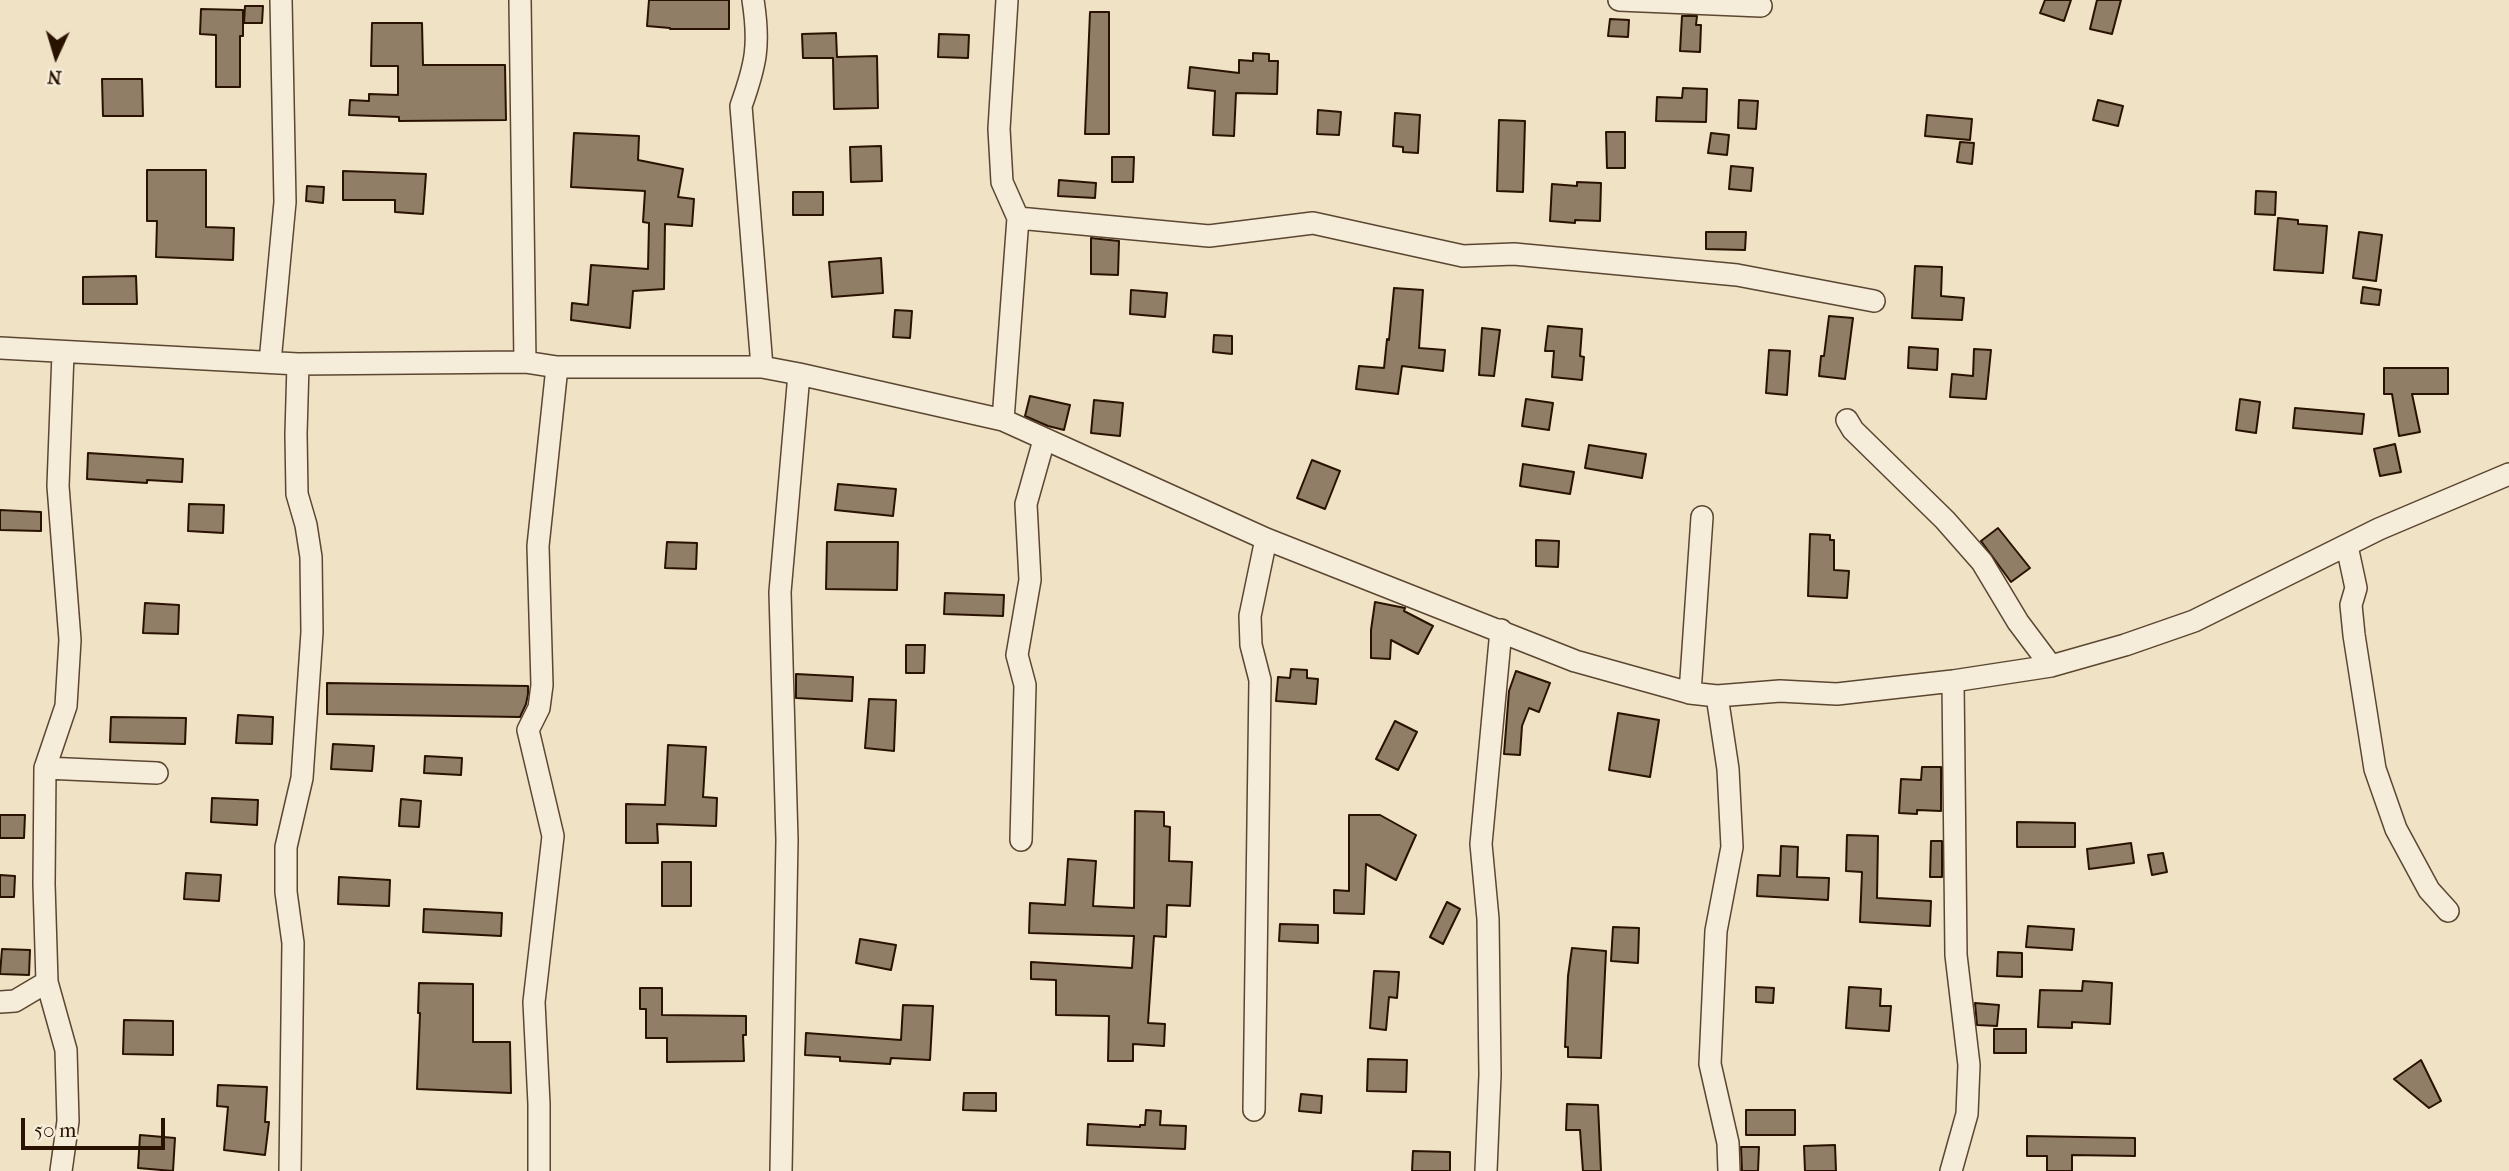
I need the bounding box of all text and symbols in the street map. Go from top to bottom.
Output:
north arrow [21,21,91,91]
text: N [47,65,63,88]
scale bar [24,1104,168,1148]
text: 50 m [34,1118,77,1142]

